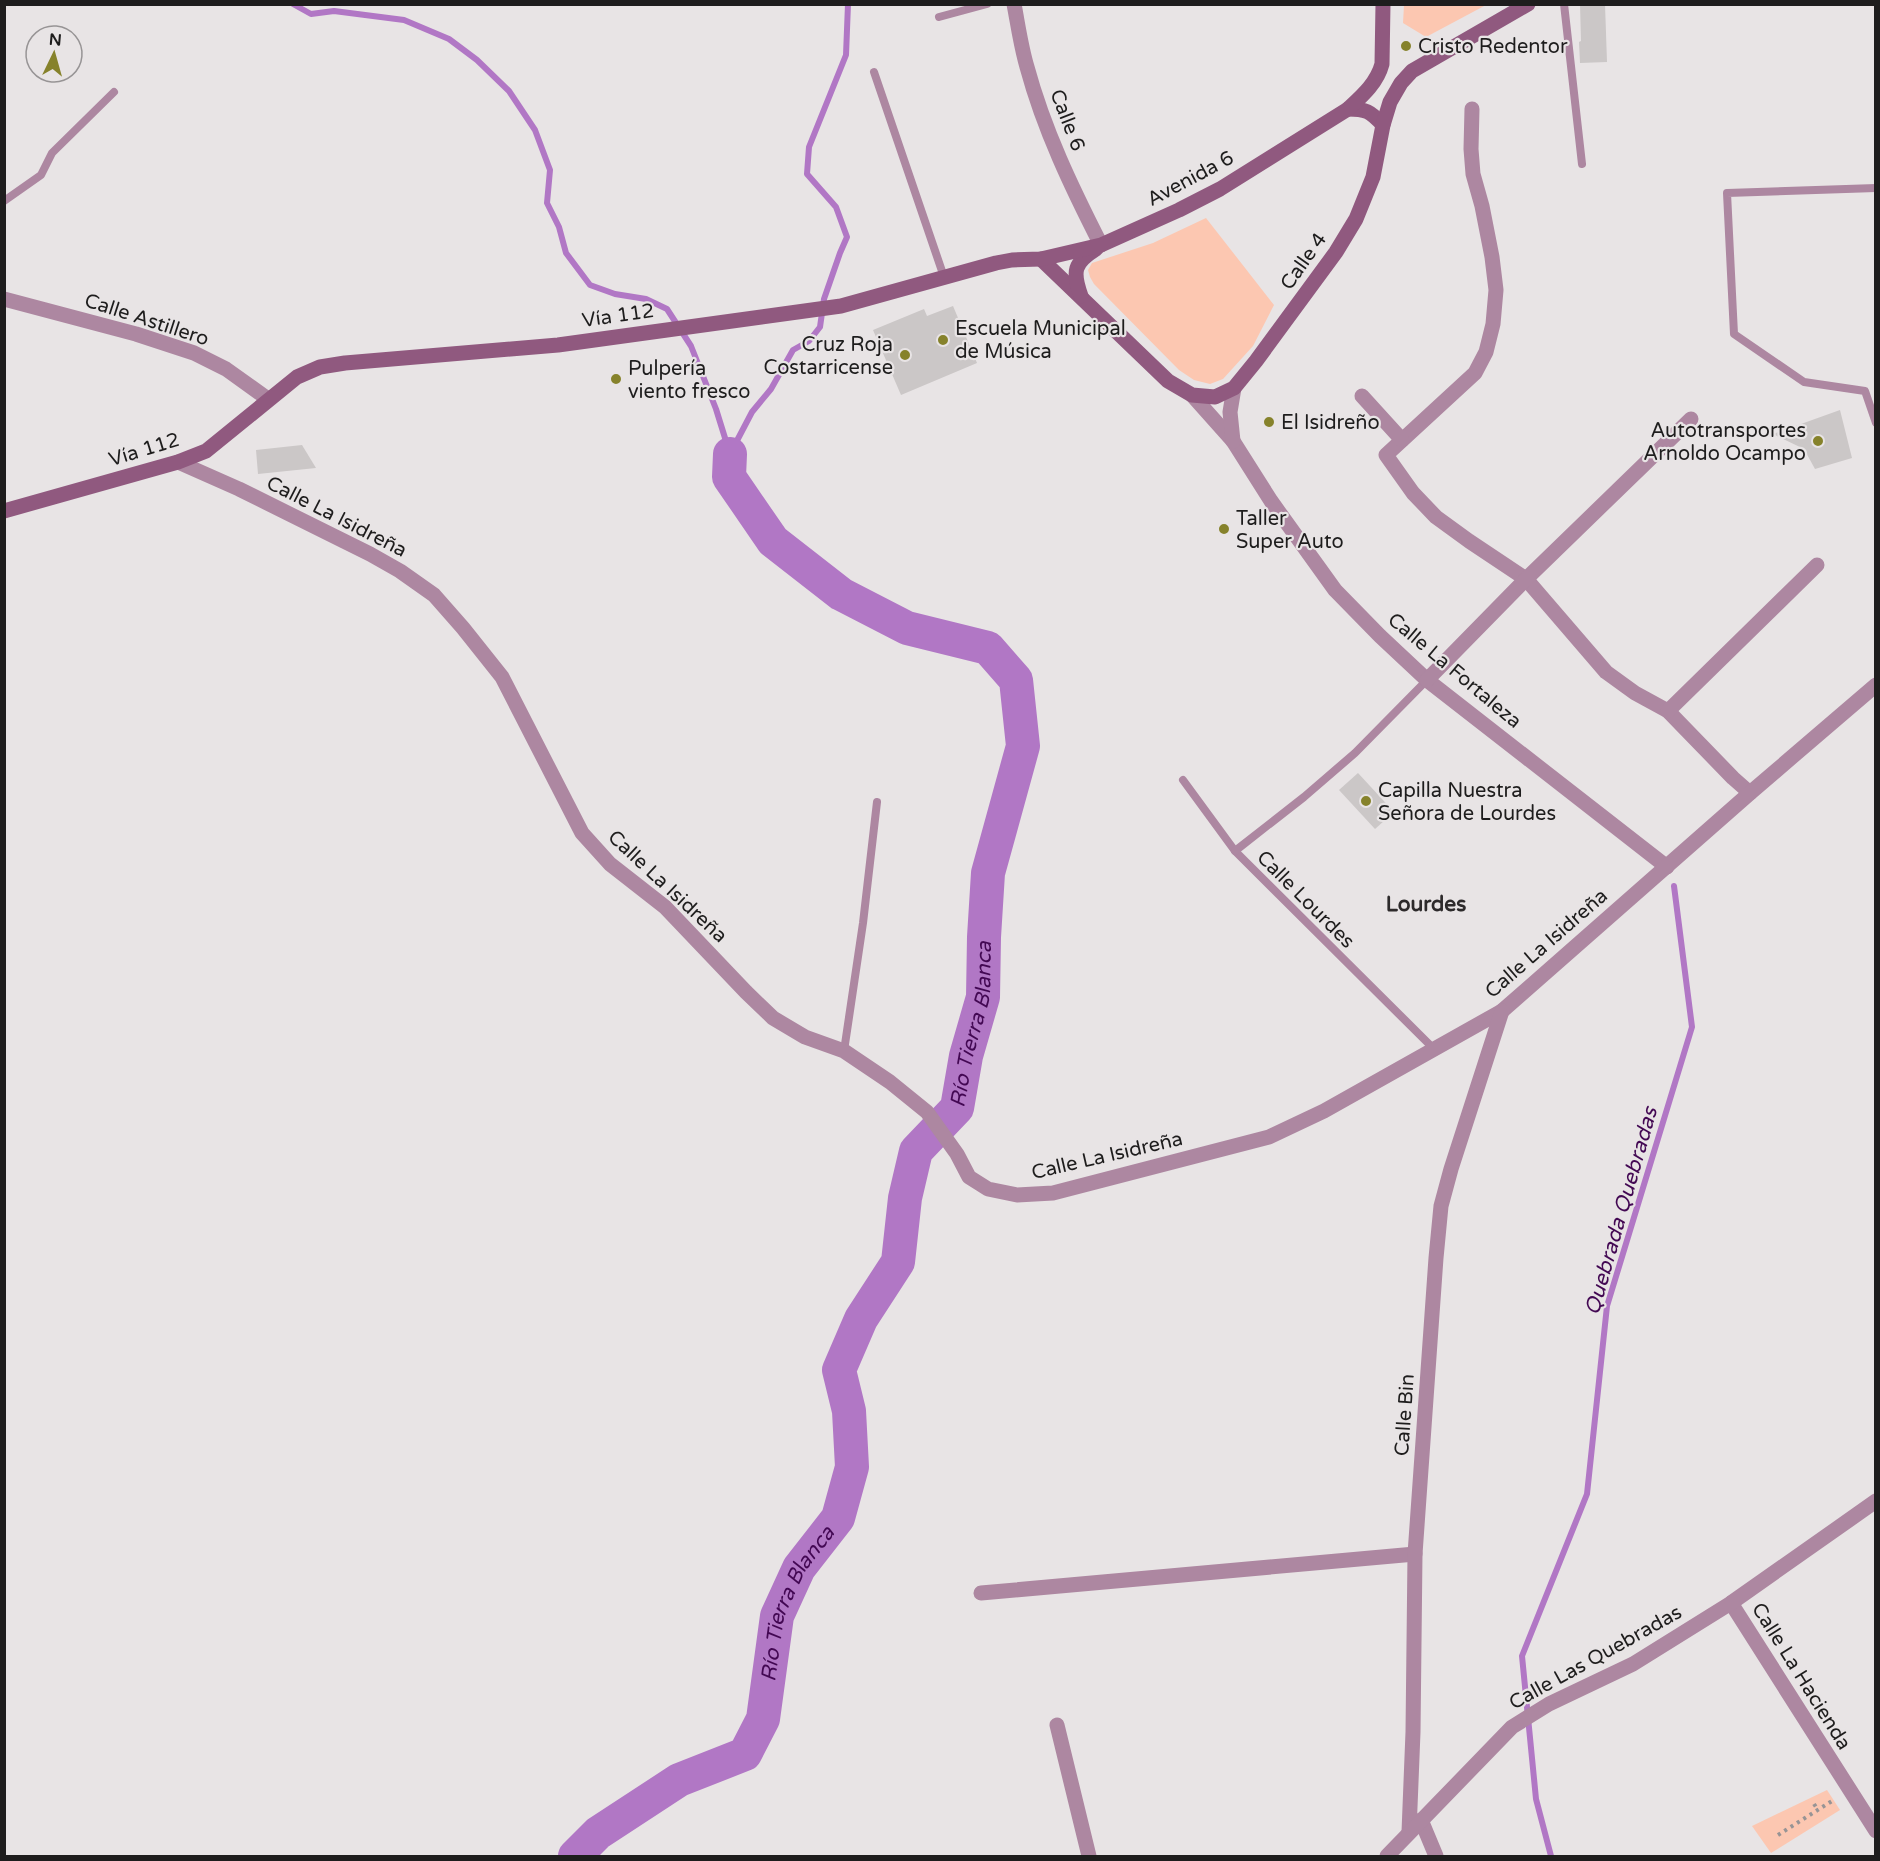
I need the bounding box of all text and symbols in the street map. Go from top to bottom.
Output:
north arrow [24,24,84,84]
text: N [48,30,62,51]
place label: Cristo Redentor [1418,35,1568,59]
marker: Cristo Redentor [1399,39,1413,53]
street label: Calle 6 [1044,86,1090,155]
street label: Avenida 6 [1143,146,1238,212]
street label: Calle 4 [1276,228,1332,295]
street label: Calle Astillero [81,289,212,351]
street label: Vía 112 [580,299,656,333]
place label: Escuela Municipal de Música [955,317,1126,364]
place label: Cruz Roja Costarricense [764,333,893,380]
marker: Escuela Municipal de Música [936,333,950,347]
marker: Cruz Roja Costarricense [898,348,912,362]
place label: Pulpería viento fresco [628,357,750,404]
marker: Pulpería viento fresco [609,372,623,386]
place label: El Isidreño [1281,411,1380,435]
marker: El Isidreño [1262,415,1276,429]
place label: Autotransportes Arnoldo Ocampo [1643,419,1806,466]
street label: Vía 112 [106,428,183,472]
marker: Autotransportes Arnoldo Ocampo [1811,434,1825,448]
street label: Calle La Isidreña [262,471,411,563]
place label: Taller Super Auto [1236,507,1344,554]
marker: Taller Super Auto [1217,522,1231,536]
street label: Calle La Fortaleza [1383,608,1526,734]
place label: Capilla Nuestra Señora de Lourdes [1378,779,1556,826]
marker: Capilla Nuestra Señora de Lourdes [1359,794,1373,808]
street label: Calle La Isidreña [603,825,732,948]
street label: Calle Lourdes [1251,846,1359,954]
street label: Calle La Isidreña [1481,884,1613,1003]
district label: Lourdes [1386,892,1466,917]
water label: Río Tierra Blanca [945,940,997,1109]
water label: Quebrada Quebradas [1580,1103,1664,1318]
street label: Calle La Isidreña [1029,1127,1185,1185]
street label: Calle Bin [1390,1373,1420,1457]
water label: Río Tierra Blanca [756,1520,841,1683]
street label: Calle La Hacienda [1746,1599,1856,1755]
street label: Calle Las Quebradas [1505,1600,1686,1715]

